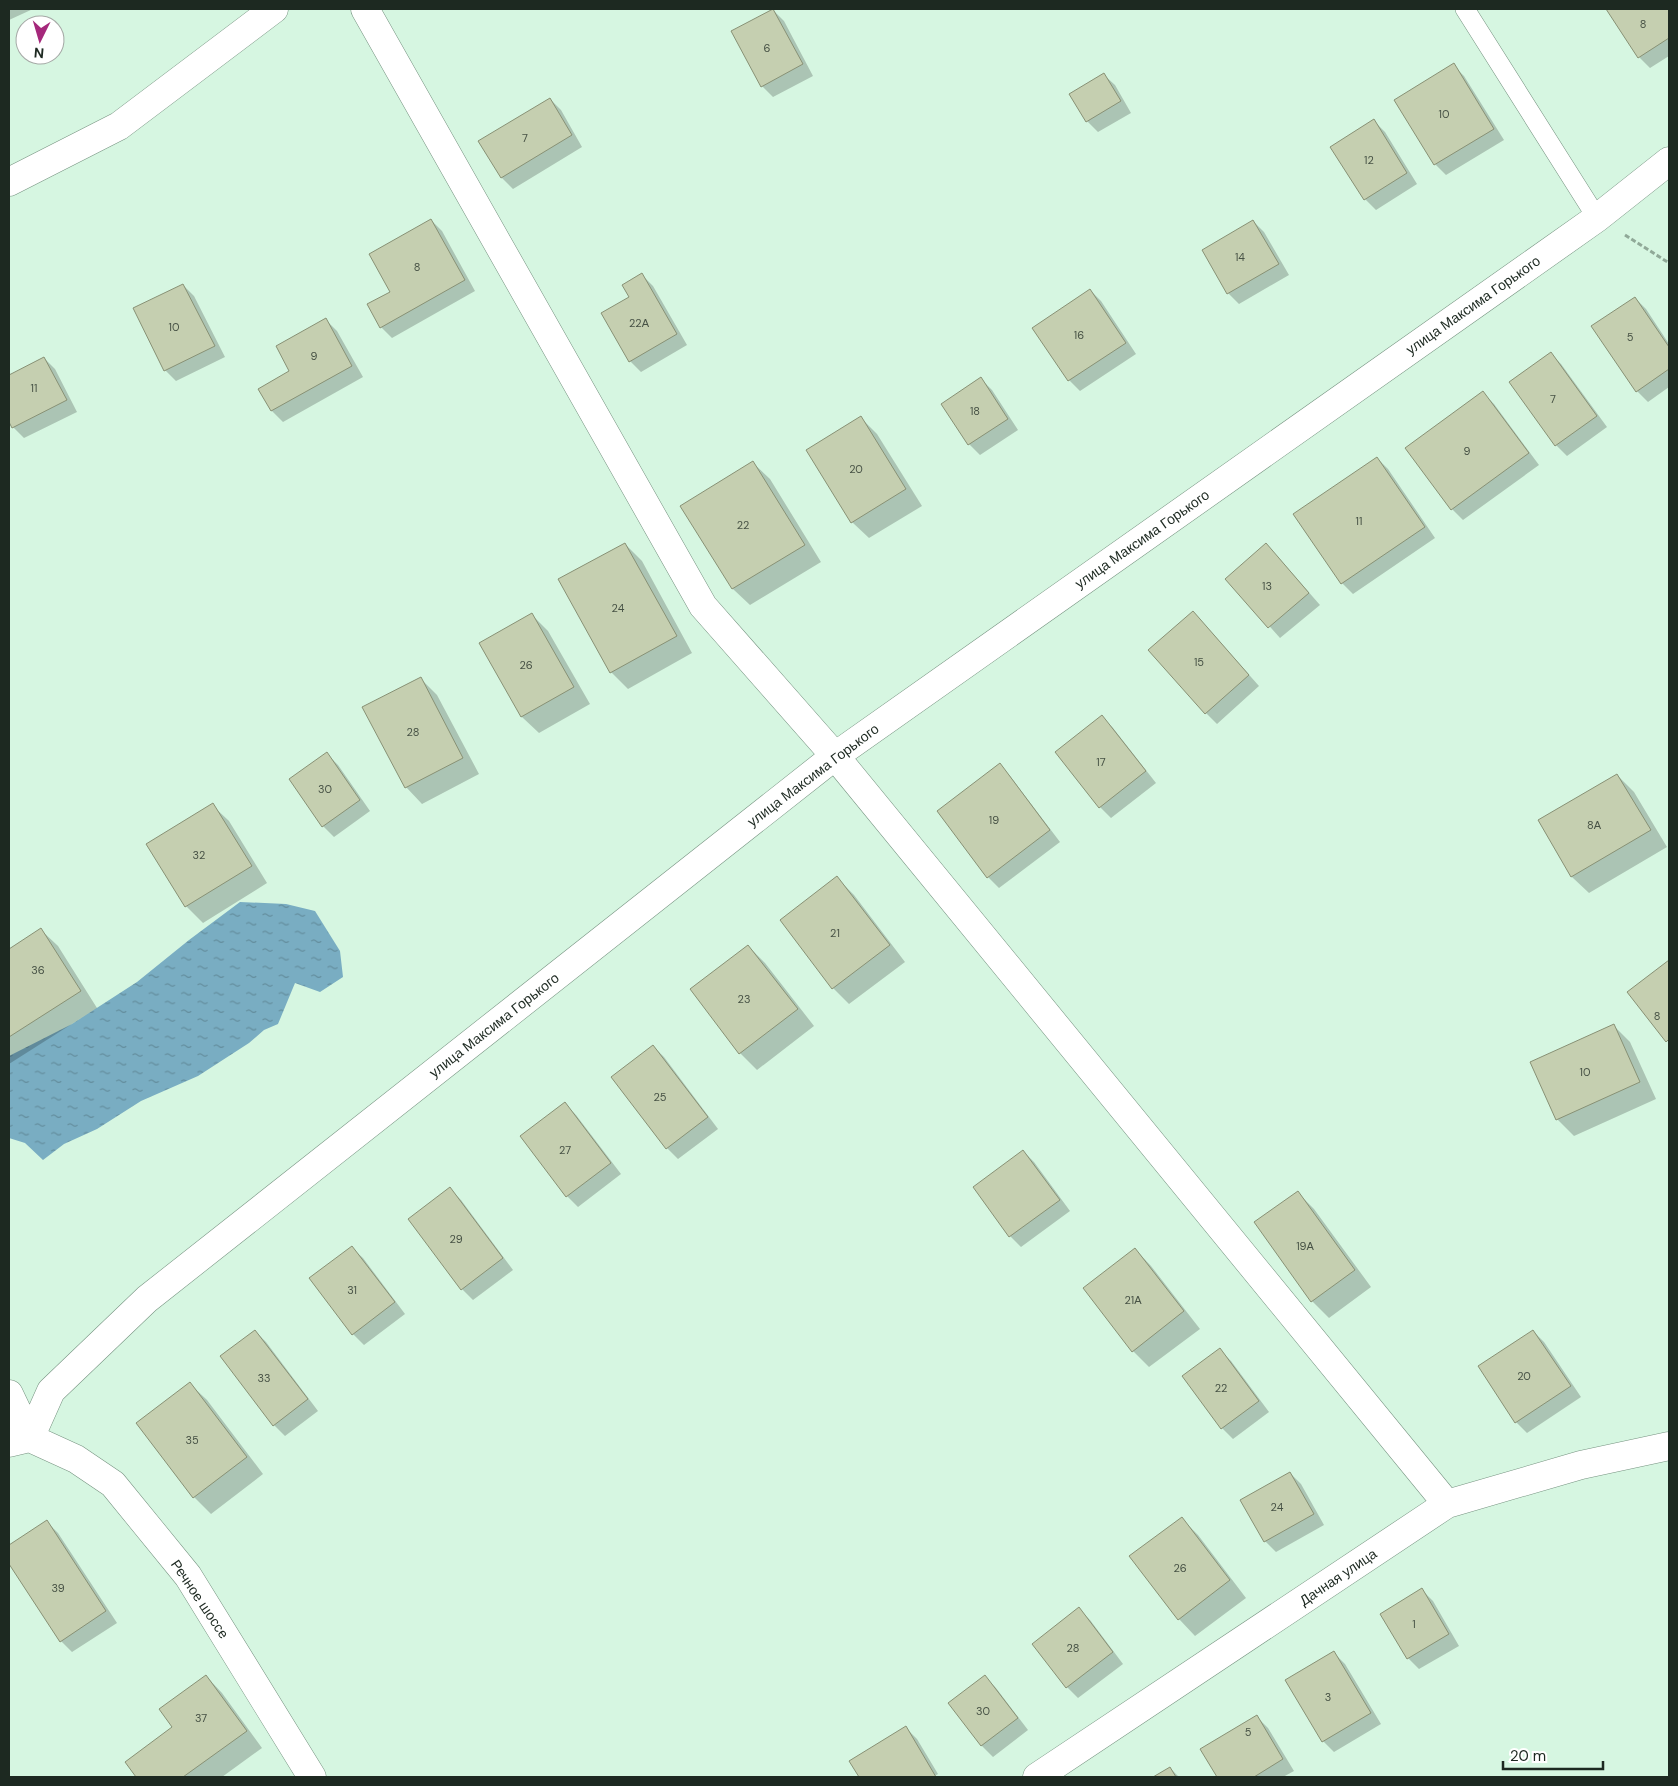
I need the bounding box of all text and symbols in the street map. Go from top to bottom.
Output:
north arrow [15,15,65,65]
house number: 8 [1640,17,1646,31]
house number: 6 [764,41,771,55]
text: N [33,44,45,62]
house number: 10 [1439,107,1449,121]
house number: 7 [522,131,528,145]
house number: 12 [1364,153,1374,167]
house number: 14 [1235,250,1245,264]
street label: улица Максима Горького [1402,252,1544,358]
house number: 8 [414,260,420,274]
house number: 22А [629,316,650,330]
house number: 10 [169,320,179,334]
house number: 16 [1074,328,1084,342]
house number: 5 [1627,330,1634,344]
house number: 9 [311,349,318,363]
house number: 11 [31,381,37,395]
house number: 7 [1550,392,1556,406]
house number: 18 [970,404,980,418]
house number: 9 [1464,444,1471,458]
house number: 20 [849,462,863,476]
street label: улица Максима Горького [1071,486,1213,592]
house number: 11 [1356,514,1362,528]
house number: 22 [737,518,749,532]
house number: 13 [1262,579,1272,593]
house number: 24 [612,601,625,615]
house number: 15 [1194,655,1204,669]
house number: 26 [519,658,533,672]
street label: улица Максима Горького [744,719,883,830]
house number: 28 [407,725,419,739]
house number: 17 [1096,755,1106,769]
house number: 30 [318,782,332,796]
house number: 19 [989,813,999,827]
house number: 8А [1587,818,1602,832]
house number: 32 [193,848,205,862]
house number: 21 [830,926,840,940]
house number: 36 [31,963,45,977]
street label: улица Максима Горького [425,968,563,1081]
house number: 23 [738,992,750,1006]
house number: 8 [1654,1009,1660,1023]
house number: 10 [1580,1065,1590,1079]
house number: 25 [653,1090,667,1104]
house number: 27 [559,1143,571,1157]
house number: 29 [449,1232,463,1246]
house number: 19А [1296,1239,1314,1253]
house number: 31 [347,1283,357,1297]
house number: 21А [1124,1293,1142,1307]
house number: 20 [1517,1369,1531,1383]
house number: 33 [257,1371,271,1385]
house number: 22 [1215,1381,1227,1395]
house number: 35 [185,1433,199,1447]
house number: 24 [1271,1500,1284,1514]
street label: Дачная улица [1296,1544,1380,1610]
street label: Речное шоссе [167,1556,233,1642]
house number: 26 [1173,1561,1187,1575]
house number: 39 [51,1581,65,1595]
house number: 1 [1412,1617,1416,1631]
house number: 28 [1067,1641,1079,1655]
house number: 3 [1325,1690,1331,1704]
house number: 30 [976,1704,990,1718]
house number: 37 [195,1711,207,1725]
house number: 5 [1245,1725,1252,1739]
scale bar [1503,1738,1603,1770]
text: 20 m [1510,1746,1546,1766]

